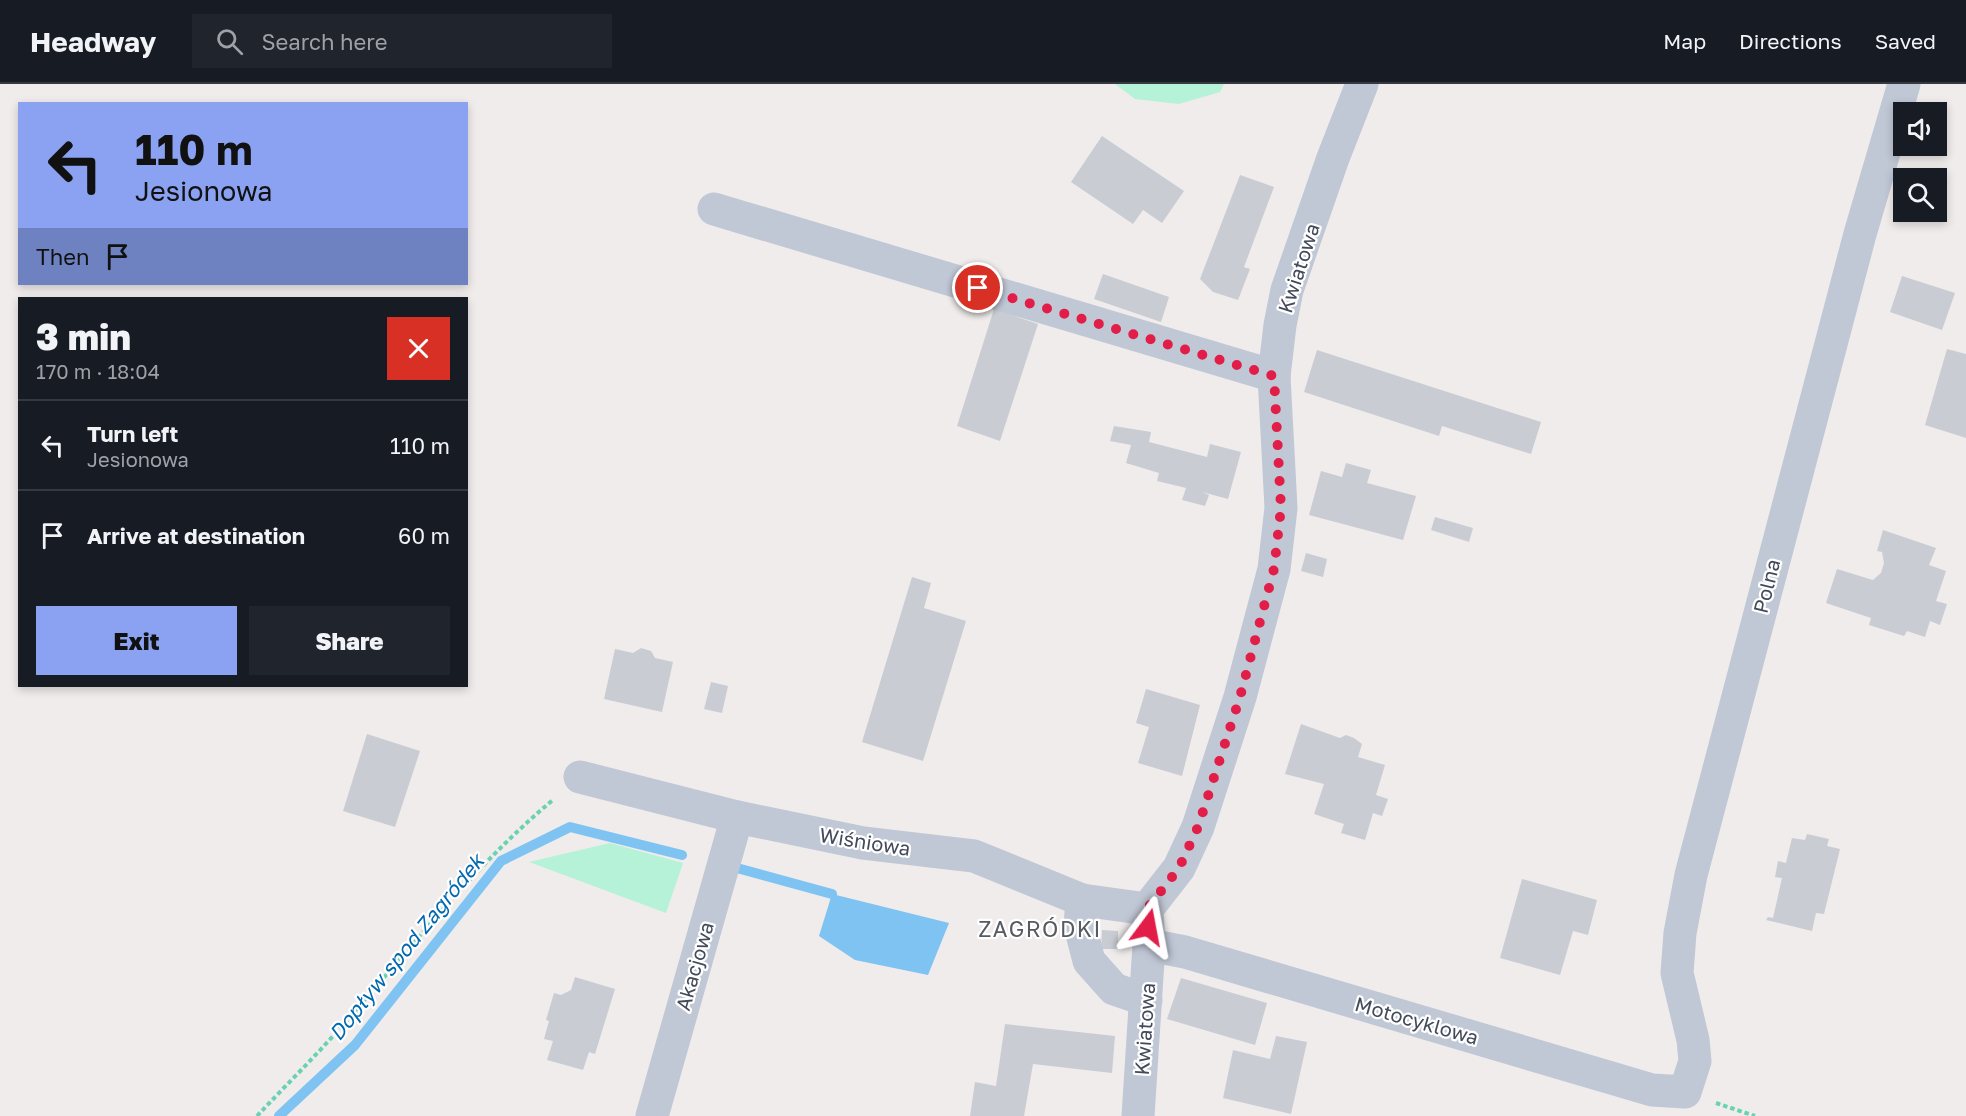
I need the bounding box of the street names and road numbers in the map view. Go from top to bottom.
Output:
street label: Kwiatowa [1272,220,1324,316]
street label: Polna [1748,556,1784,616]
street label: Wiśniowa [818,822,912,860]
street label: Akacjowa [670,919,718,1013]
street label: Kwiatowa [1129,982,1159,1076]
street label: Motocyklowa [1353,991,1481,1049]

